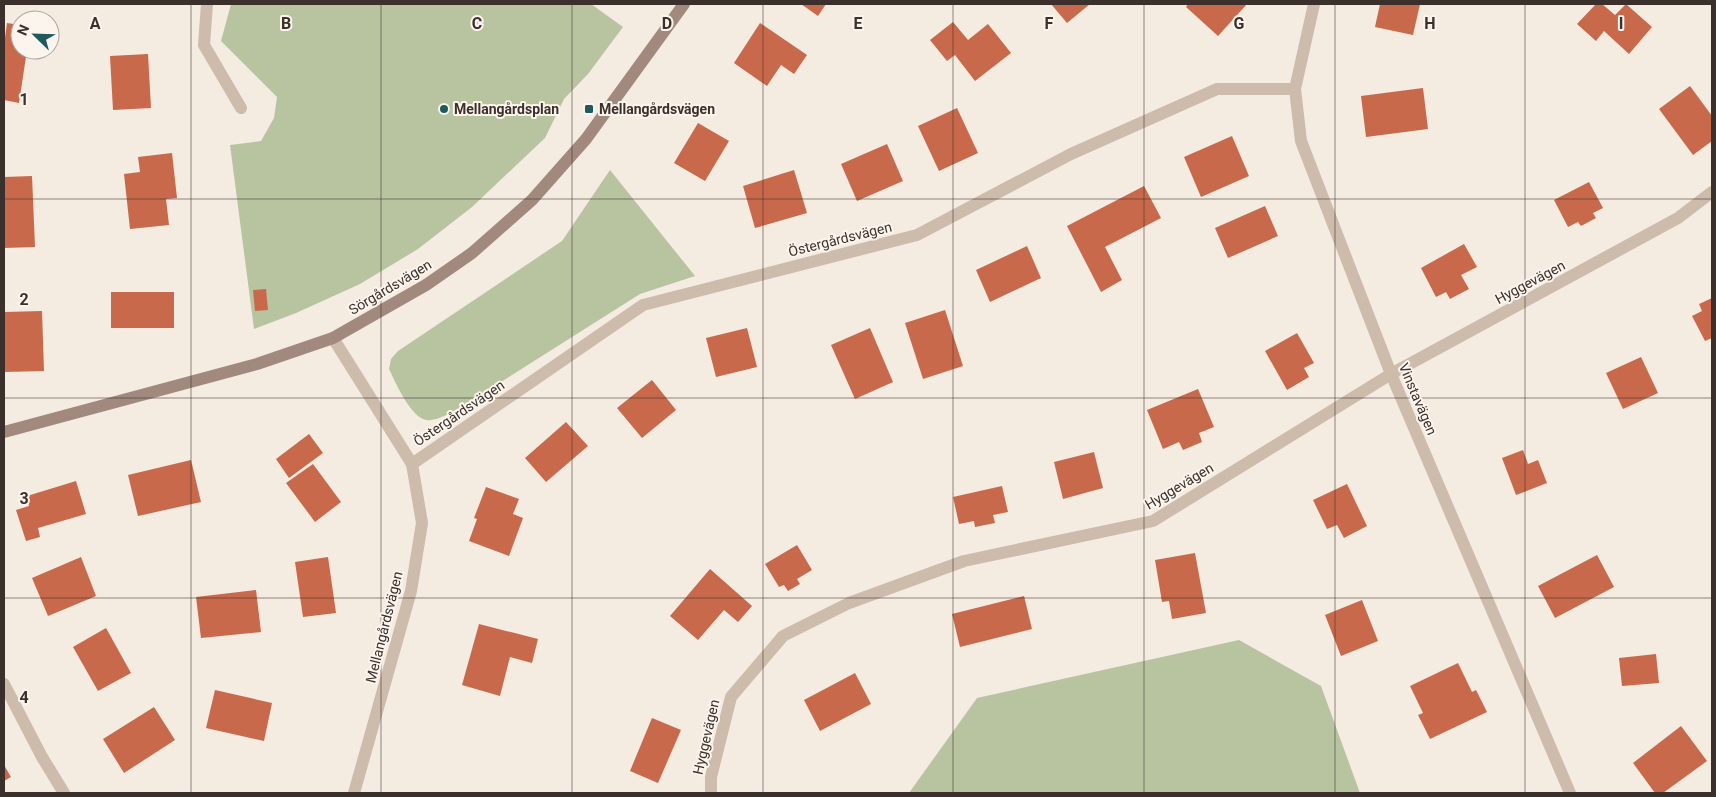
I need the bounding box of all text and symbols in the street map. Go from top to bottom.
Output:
north arrow [10,10,60,60]
text: A [90,14,101,33]
text: B [281,14,291,33]
text: C [472,14,482,33]
text: D [662,14,672,33]
text: E [854,14,863,33]
text: F [1045,14,1054,33]
text: G [1234,14,1245,33]
text: H [1424,14,1436,33]
text: I [1619,14,1623,33]
text: N [14,22,32,38]
text: 1 [19,90,29,109]
place label: Mellangårdsplan [454,101,559,117]
place label: Mellangårdsvägen [599,101,715,117]
marker: Mellangårdsplan [438,103,450,115]
marker: Mellangårdsvägen [583,103,595,115]
street label: Östergårdsvägen [787,218,893,260]
street label: Sörgårdsvägen [346,256,434,318]
street label: Hyggevägen [1492,257,1568,307]
text: 2 [19,290,29,309]
street label: Vinstavägen [1396,361,1440,437]
street label: Östergårdsvägen [411,377,507,449]
street label: Hyggevägen [1142,459,1216,513]
text: 3 [19,489,29,508]
street label: Mellangårdsvägen [362,570,406,684]
text: 4 [19,688,29,707]
street label: Hyggevägen [690,698,722,776]

